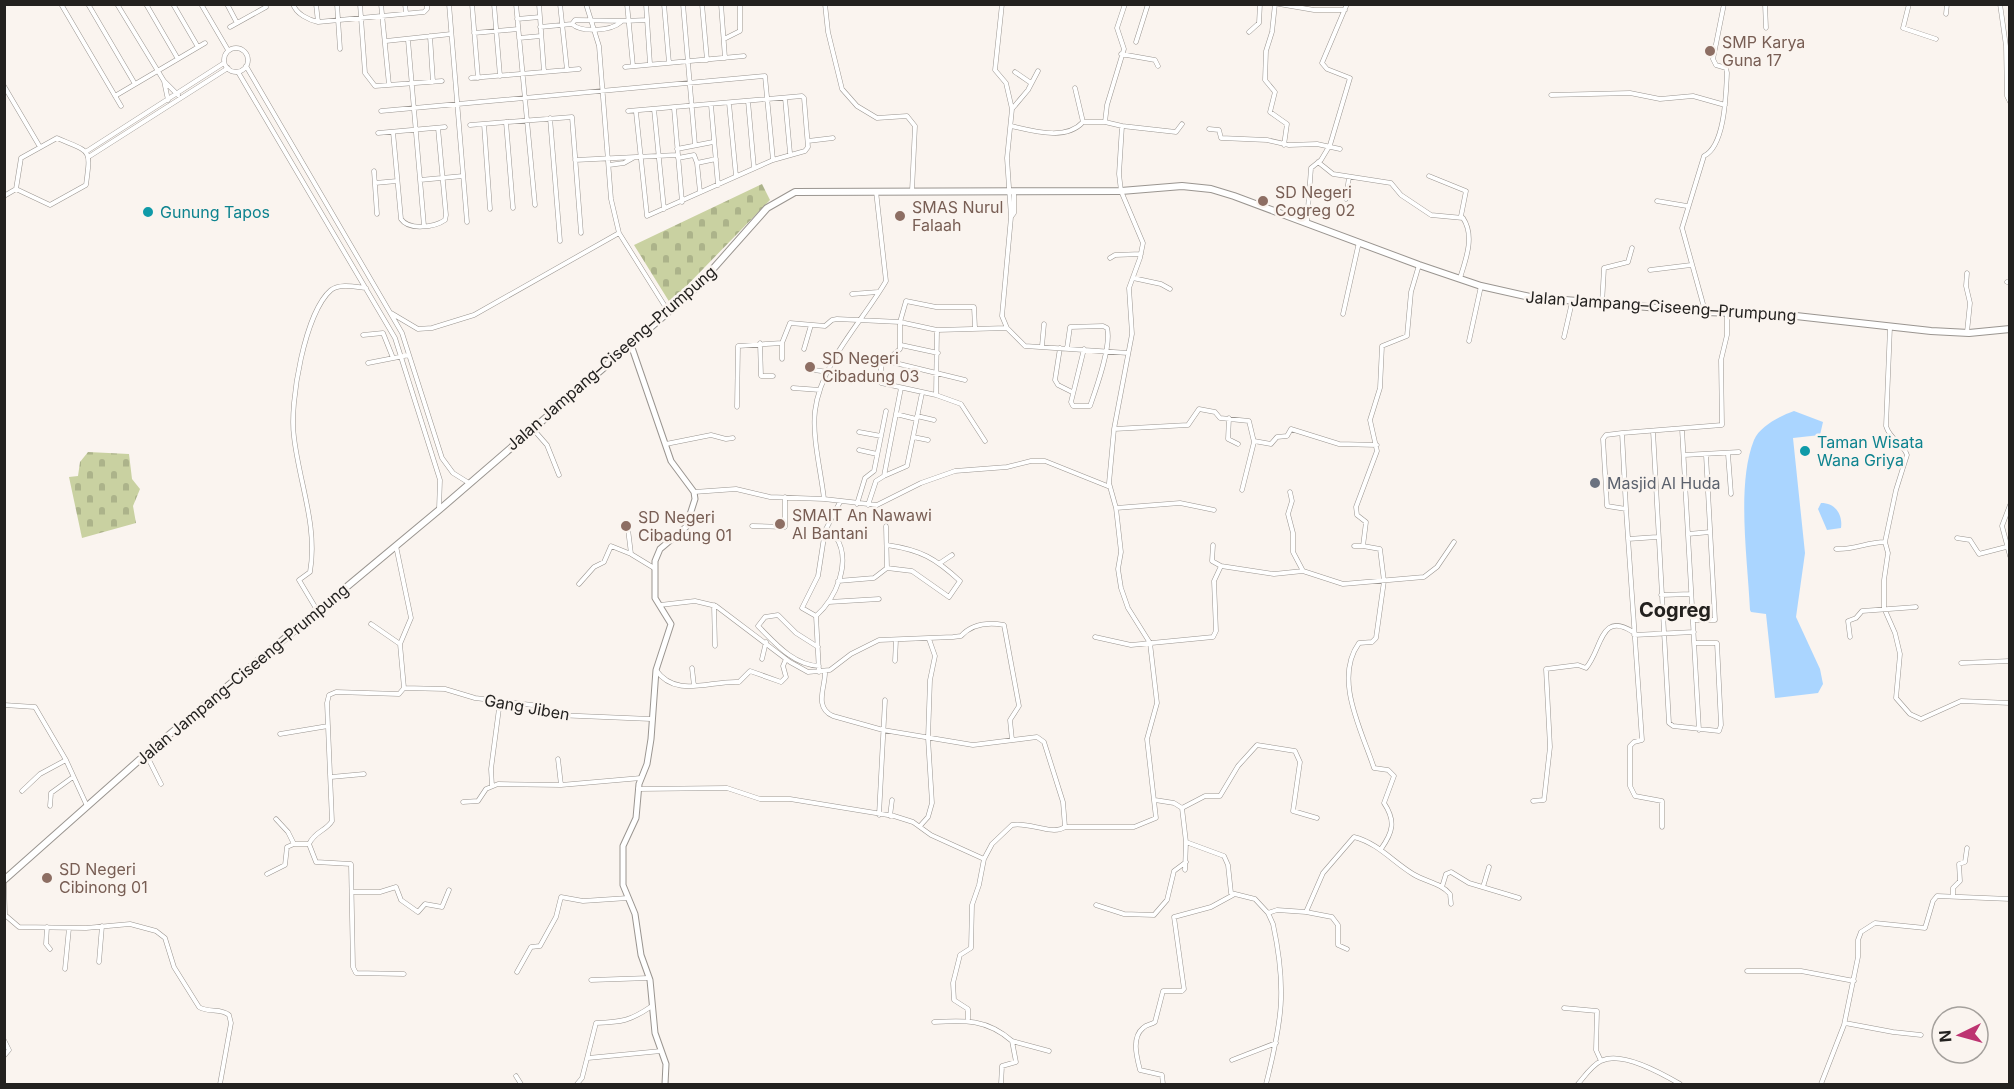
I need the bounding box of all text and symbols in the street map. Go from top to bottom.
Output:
place label: SMP Karya Guna 17 [1722,32,1805,70]
marker: SMP Karya Guna 17 [1703,44,1717,58]
place label: SD Negeri Cogreg 02 [1275,182,1355,220]
marker: SD Negeri Cogreg 02 [1256,194,1270,208]
place label: SMAS Nurul Falaah [912,197,1003,235]
place label: Gunung Tapos [160,202,270,222]
marker: Gunung Tapos [141,205,155,219]
marker: SMAS Nurul Falaah [893,209,907,223]
street label: Jalan Jampang–Ciseeng–Prumpung [502,261,720,455]
street label: Jalan Jampang–Ciseeng–Prumpung [1525,287,1797,325]
place label: SD Negeri Cibadung 03 [822,348,920,386]
marker: SD Negeri Cibadung 03 [803,360,817,374]
place label: Taman Wisata Wana Griya [1817,432,1923,470]
marker: Taman Wisata Wana Griya [1798,444,1812,458]
place label: Masjid Al Huda [1607,473,1720,493]
marker: Masjid Al Huda [1588,476,1602,490]
place label: SMAIT An Nawawi Al Bantani [792,505,932,543]
place label: SD Negeri Cibadung 01 [638,507,732,545]
marker: SMAIT An Nawawi Al Bantani [773,517,787,531]
marker: SD Negeri Cibadung 01 [619,519,633,533]
street label: Jalan Jampang–Ciseeng–Prumpung [132,579,352,769]
district label: Cogreg [1639,598,1711,622]
street label: Gang Jiben [483,690,571,724]
place label: SD Negeri Cibinong 01 [59,859,148,897]
marker: SD Negeri Cibinong 01 [40,871,54,885]
north arrow [1930,1005,1990,1065]
text: N [1935,1029,1956,1043]

